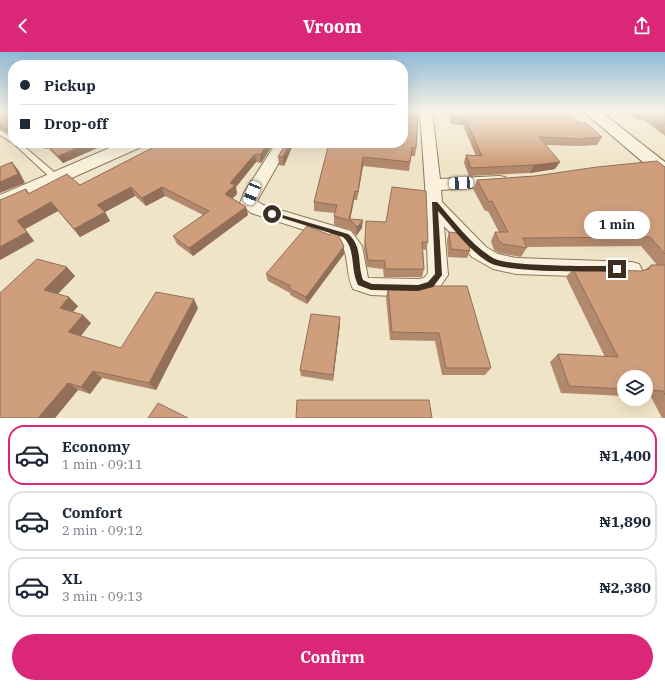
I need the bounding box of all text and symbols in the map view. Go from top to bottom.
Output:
icon: back [12,15,34,37]
text: Vroom [303,15,362,38]
icon: share [631,15,653,37]
text: Pickup [44,76,96,95]
text: Drop-off [44,114,108,133]
car [449,176,473,190]
car [242,180,262,206]
route start [263,205,281,223]
callout: 1 min [584,211,650,239]
text: 1 min [599,216,635,233]
route end [608,260,626,278]
map controls [617,370,653,406]
button: layers [617,370,653,406]
icon: car [14,437,50,473]
text: Economy [62,437,130,456]
text: ₦1,400 [599,446,651,465]
text: 1 min · 09:11 [62,456,143,473]
icon: car [14,503,50,539]
text: Comfort [62,503,122,522]
text: ₦1,890 [599,512,651,531]
text: 2 min · 09:12 [62,522,143,539]
icon: car [14,569,50,605]
text: XL [62,569,82,588]
text: ₦2,380 [599,578,651,597]
text: 3 min · 09:13 [62,588,143,605]
button: Confirm [12,634,653,680]

